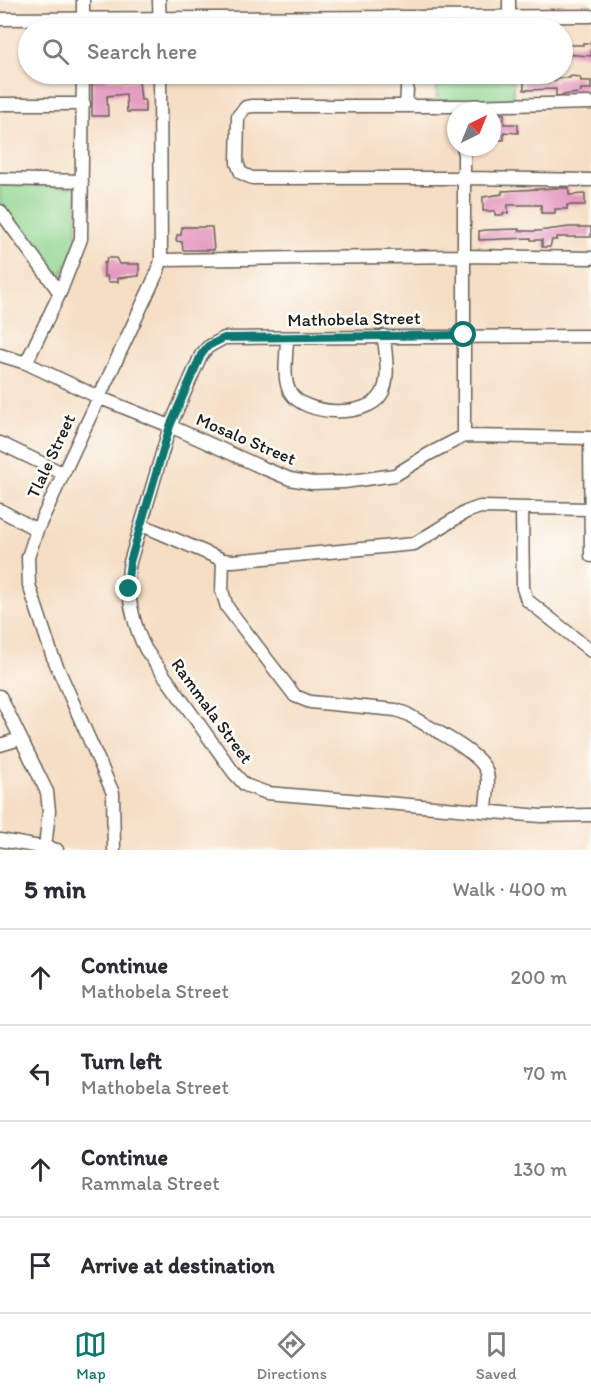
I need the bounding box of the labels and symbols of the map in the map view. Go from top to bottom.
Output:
north arrow [447,102,501,156]
street label: Mathobela Street [287,307,421,331]
route start [450,321,476,347]
street label: Mosalo Street [193,408,300,470]
street label: Tlale Street [22,410,80,502]
route end [115,575,141,601]
street label: Rammala Street [166,654,258,768]

